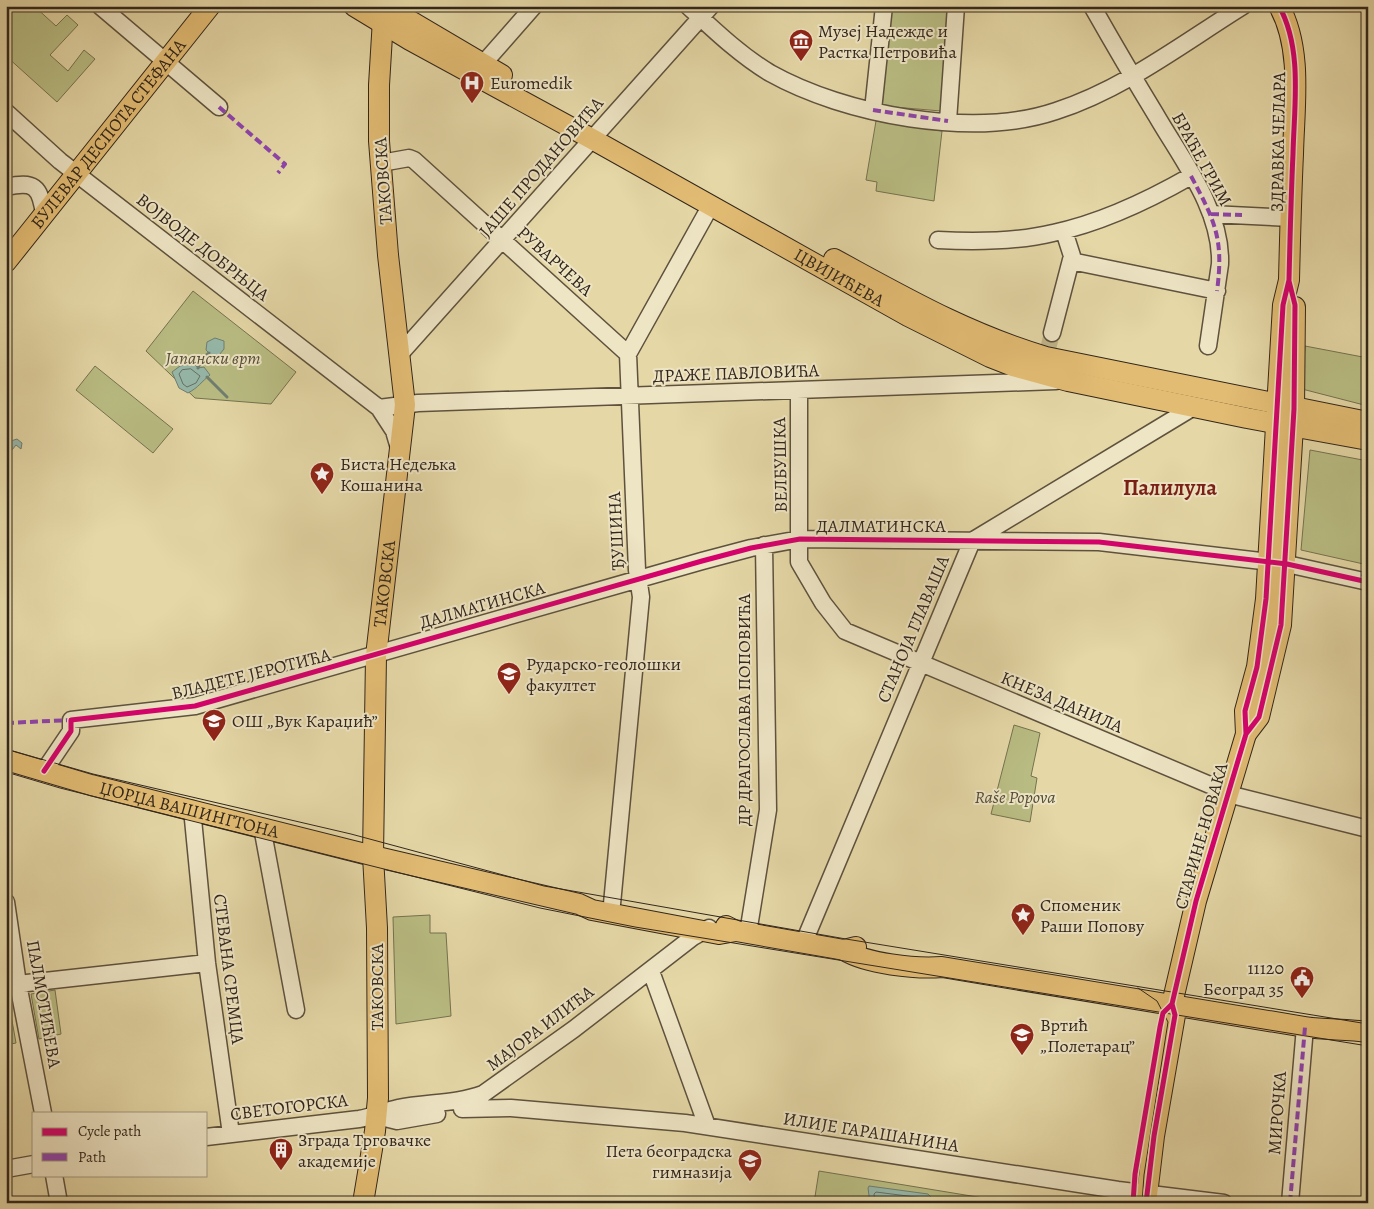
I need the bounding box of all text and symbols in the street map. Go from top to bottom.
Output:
place label: Музеј Надежде и Растка Петровића [818,19,957,64]
museum icon: Музеј Надежде и Растка Петровића [788,28,814,62]
street label: БУЛЕВАР ДЕСПОТА СТЕФАНА [25,33,192,234]
hospital icon: Euromedik [459,70,485,104]
place label: Euromedik [490,71,572,95]
street label: ЗДРАВКА ЧЕЛАРА [1265,71,1291,212]
street label: ЈАШЕ ПРОДАНОВИЋА [473,91,609,242]
street label: БРАЋЕ ГРИМ [1166,108,1238,210]
street label: ТАКОВСКА [368,136,398,225]
street label: ВОЈВОДЕ ДОБРЊЦА [132,188,275,307]
street label: РУВАРЧЕВА [512,221,598,302]
street label: ЦВИЈИЋЕВА [790,243,889,313]
park label: Јапански врт [165,346,260,370]
street label: ДРАЖЕ ПАВЛОВИЋА [652,358,820,388]
street label: ВЕЛБУШКА [767,417,793,513]
place label: Биста Недељка Кошанина [340,452,457,497]
place icon: Биста Недељка Кошанина [309,461,335,495]
district label: Палилула [1123,473,1218,503]
street label: ЂУШИНА [602,491,630,571]
street label: ДАЛМАТИНСКА [816,514,946,538]
street label: ТАКОВСКА [367,539,401,628]
street label: СТАНОЈА ГЛАВАША [871,551,955,706]
street label: ДАЛМАТИНСКА [417,576,548,634]
street label: ДР ДРАГОСЛАВА ПОПОВИЋА [732,593,756,826]
street label: ВЛАДЕТЕ ЈЕРОТИЋА [169,642,334,705]
place label: Рударско-геолошки факултет [526,652,681,697]
school or university icon: Рударско-геолошки факултет [496,661,522,695]
street label: КНЕЗА ДАНИЛА [997,665,1127,739]
school or university icon: ОШ „Вук Караџић” [201,708,227,742]
place label: ОШ „Вук Караџић” [232,709,378,733]
street label: СТАРИНЕ НОВАКА [1169,759,1234,912]
street label: ЏОРЏА ВАШИНГТОНА [97,776,282,844]
park label: Raše Popova [975,785,1055,809]
street label: СТЕВАНА СРЕМЦА [208,893,250,1046]
place label: Споменик Раши Попову [1040,893,1145,938]
place icon: Споменик Раши Попову [1010,902,1036,936]
street label: ПАЛМОТИЋЕВА [21,938,67,1070]
street label: ТАКОВСКА [365,943,389,1031]
place label: 11120 Београд 35 [1203,956,1284,1001]
public building icon: 11120 Београд 35 [1289,965,1315,999]
street label: МАЈОРА ИЛИЋА [481,979,599,1076]
place label: Вртић „Полетарац” [1040,1013,1135,1058]
school or university icon: Вртић „Полетарац” [1009,1022,1035,1056]
street label: МИРОЧКА [1262,1070,1292,1156]
street label: СВЕТОГОРСКА [229,1088,350,1126]
street label: ИЛИЈЕ ГАРАШАНИНА [781,1106,961,1158]
legend [32,1112,208,1176]
text: Cycle path [78,1121,141,1141]
place label: Зграда Трговачке академије [298,1128,431,1173]
building icon: Зграда Трговачке академије [268,1137,294,1171]
place label: Пета београдска гимназија [606,1139,733,1184]
text: Path [78,1147,106,1167]
school or university icon: Пета београдска гимназија [737,1148,763,1182]

